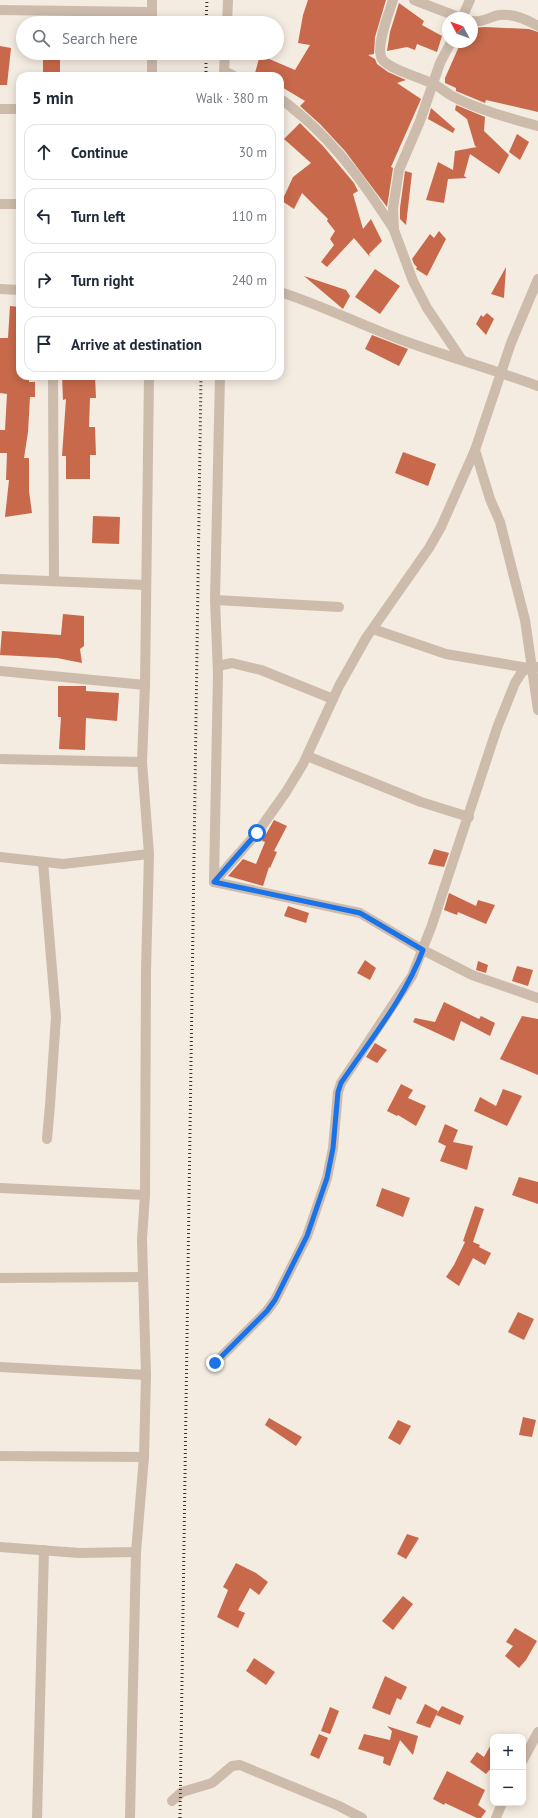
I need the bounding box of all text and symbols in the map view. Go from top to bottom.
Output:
north arrow [442,12,478,48]
search box [16,16,284,60]
icon: search [30,27,52,49]
text: Search here [62,29,138,48]
text: 5 min [32,87,73,109]
text: Walk · 380 m [196,90,268,107]
icon: ahead [33,141,55,163]
text: Continue [71,143,128,162]
text: 30 m [239,144,267,161]
icon: left [33,205,55,227]
text: Turn left [71,207,125,226]
text: 110 m [232,208,267,225]
icon: right [33,269,55,291]
text: Turn right [71,271,134,290]
text: 240 m [232,272,267,289]
icon: arrive [33,333,55,355]
text: Arrive at destination [71,335,202,354]
route start [248,824,266,842]
route end [206,1354,224,1372]
map controls [490,1734,526,1806]
button: + [490,1734,526,1770]
button: − [490,1770,526,1806]

